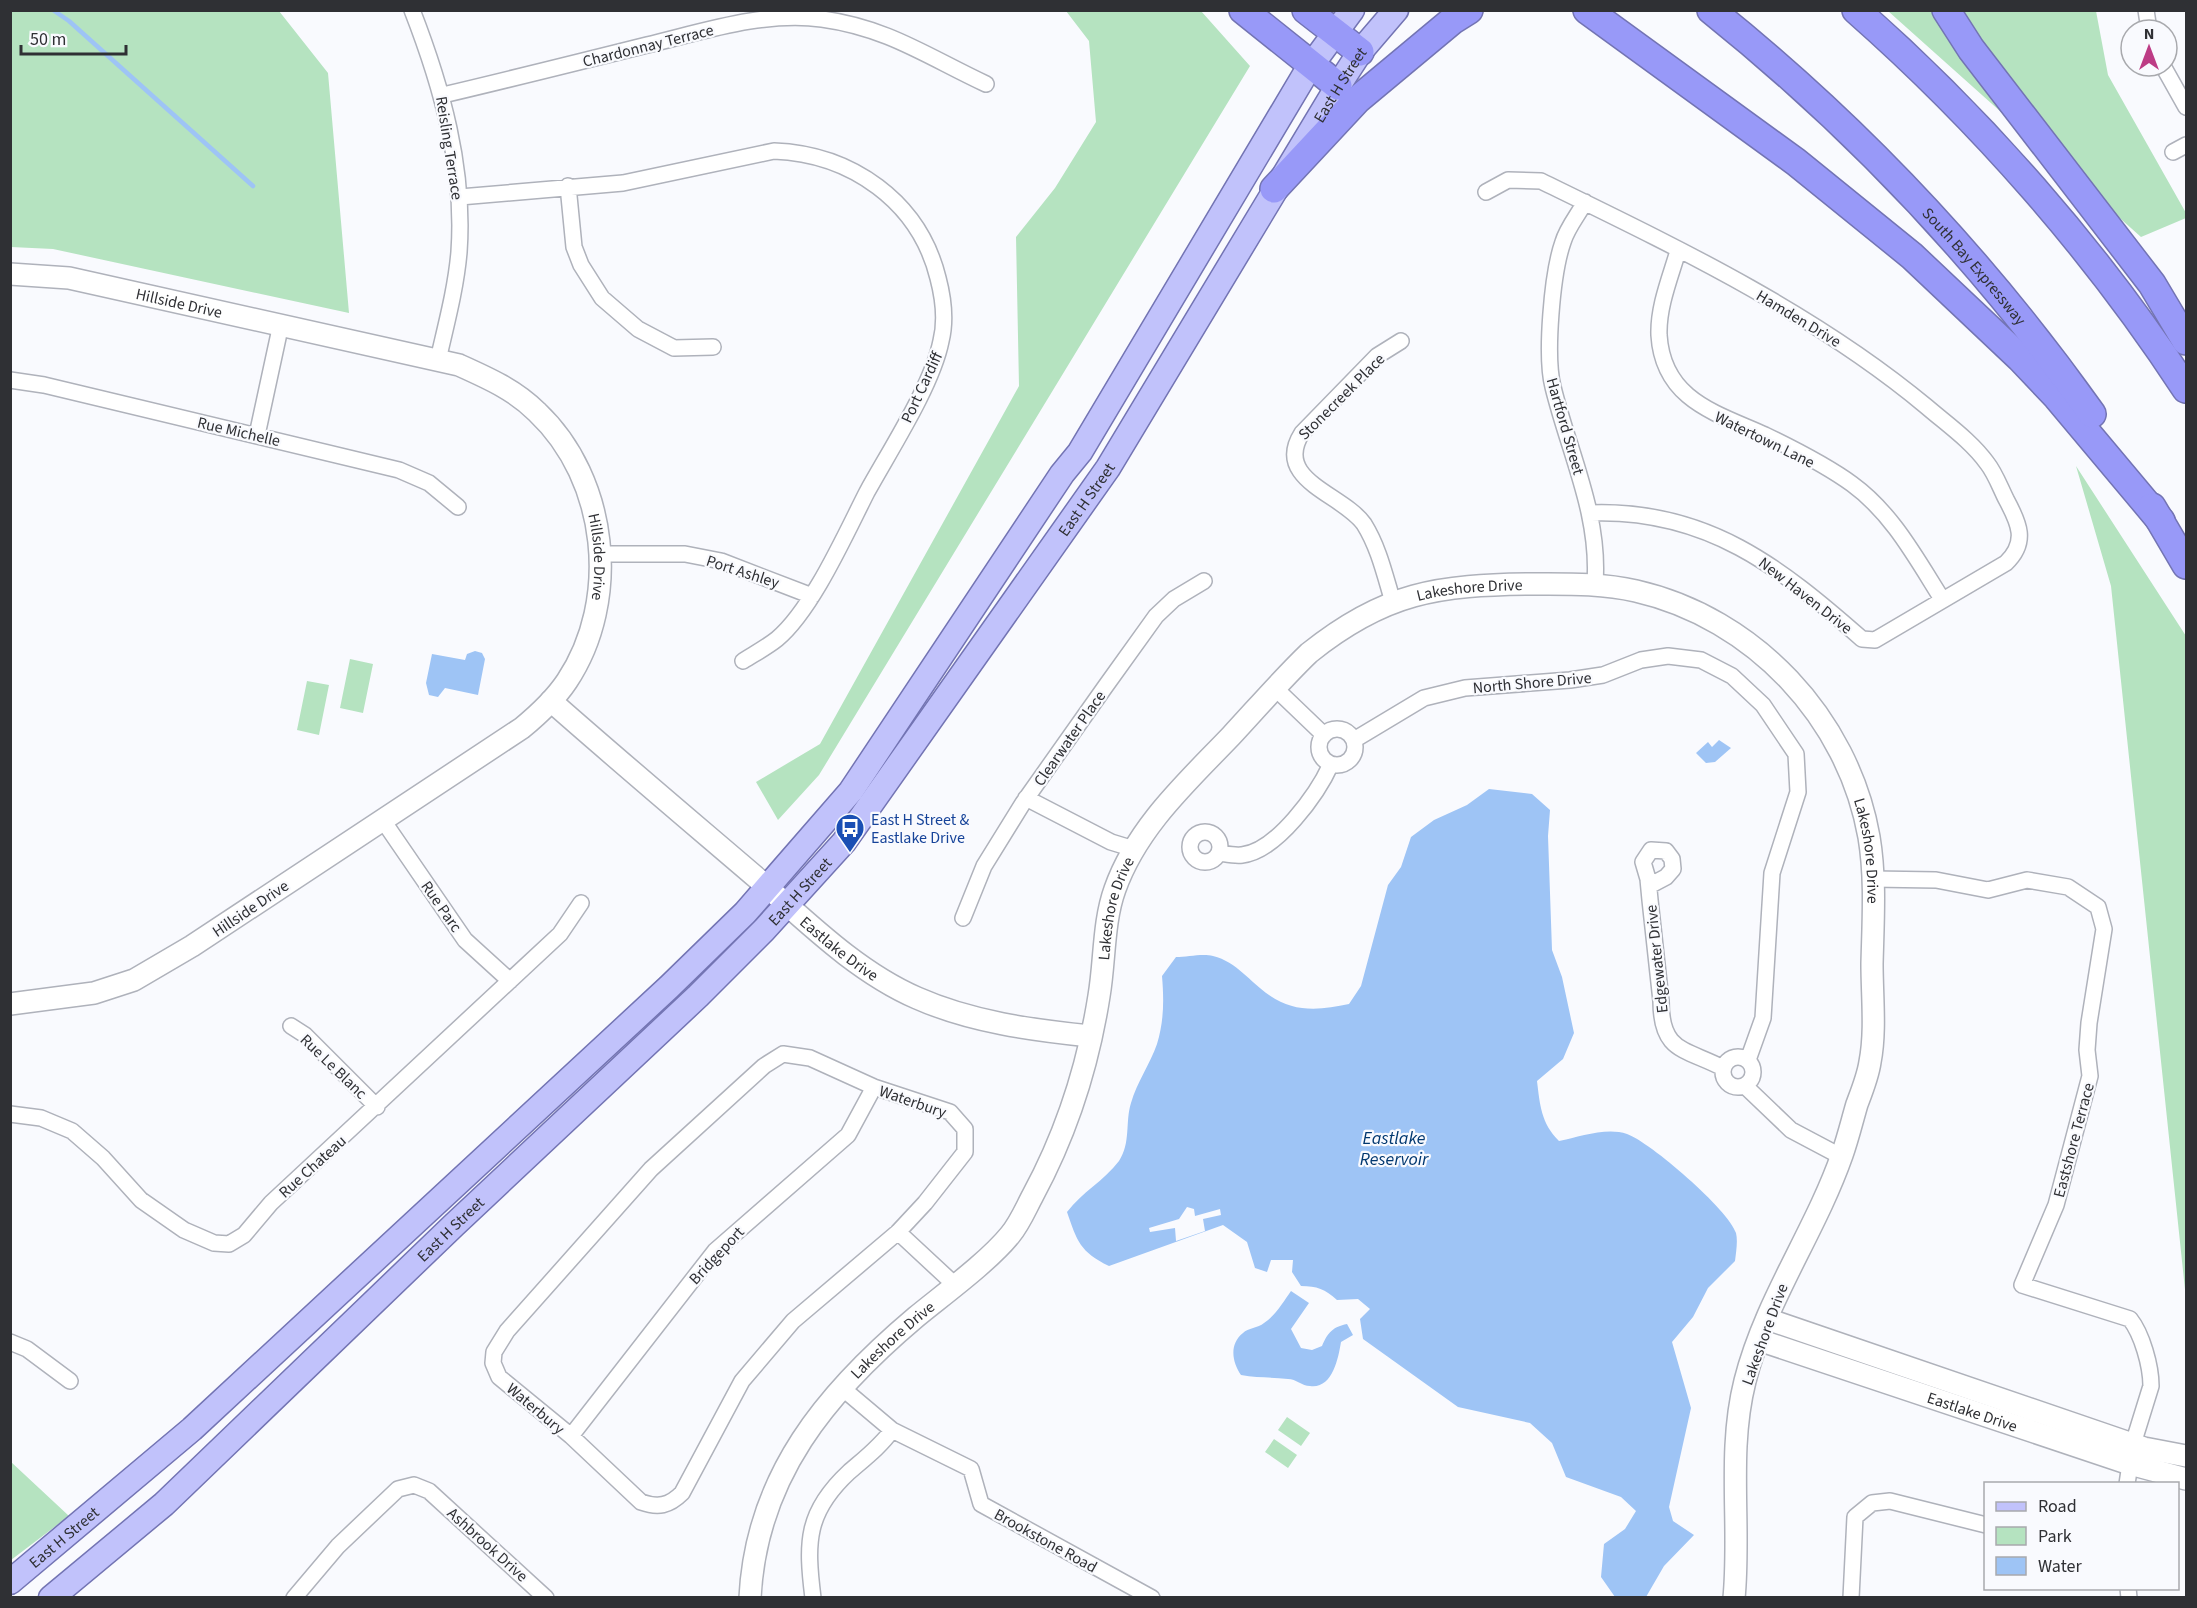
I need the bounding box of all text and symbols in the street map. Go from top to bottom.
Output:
scale bar [21,18,126,56]
north arrow [2119,18,2179,78]
street label: Chardonnay Terrace [580,19,716,73]
text: N [2144,23,2154,45]
text: 50 m [30,27,66,52]
street label: East H Street [1308,42,1372,127]
street label: Reisling Terrace [430,95,468,202]
street label: South Bay Expressway [1917,203,2031,330]
street label: Hillside Drive [134,283,224,324]
street label: Hamden Drive [1752,285,1845,353]
street label: Port Cardiff [896,348,948,427]
street label: Stonecreek Place [1293,348,1390,445]
street label: Hartford Street [1541,375,1590,478]
street label: Watertown Lane [1711,406,1818,474]
street label: Rue Michelle [195,412,282,452]
street label: East H Street [1053,458,1121,541]
street label: Hillside Drive [582,511,610,602]
street label: Port Ashley [703,550,783,594]
street label: New Haven Drive [1754,552,1857,639]
street label: Lakeshore Drive [1414,574,1523,607]
street label: North Shore Drive [1472,667,1592,699]
street label: Clearwater Place [1029,686,1111,791]
street label: Lakeshore Drive [1848,795,1884,904]
place label: East H Street & Eastlake Drive [871,809,969,849]
bus stop icon: East H Street & Eastlake Drive [834,812,866,854]
street label: East H Street [763,852,837,931]
street label: Lakeshore Drive [1093,853,1140,961]
street label: Hillside Drive [208,875,293,943]
street label: Rue Parc [416,876,467,937]
street label: Edgewater Drive [1640,904,1674,1014]
street label: Eastlake Drive [795,911,882,987]
street label: Rue Le Blanc [295,1029,372,1104]
street label: Waterbury [876,1080,950,1124]
street label: Eastshore Terrace [2048,1080,2100,1200]
water label: Eastlake Reservoir [1360,1126,1429,1172]
street label: Rue Chateau [274,1130,351,1203]
street label: East H Street [412,1192,490,1267]
street label: Bridgeport [684,1221,750,1290]
street label: Lakeshore Drive [1736,1280,1794,1388]
street label: Lakeshore Drive [846,1296,940,1384]
street label: Waterbury [502,1378,570,1440]
street label: Eastlake Drive [1924,1387,2020,1438]
legend [1984,1482,2179,1590]
text: Road [2038,1494,2077,1519]
street label: East H Street [24,1501,104,1574]
street label: Ashbrook Drive [442,1502,533,1587]
street label: Brookstone Road [990,1503,1101,1578]
text: Park [2038,1524,2072,1549]
text: Water [2038,1554,2082,1579]

